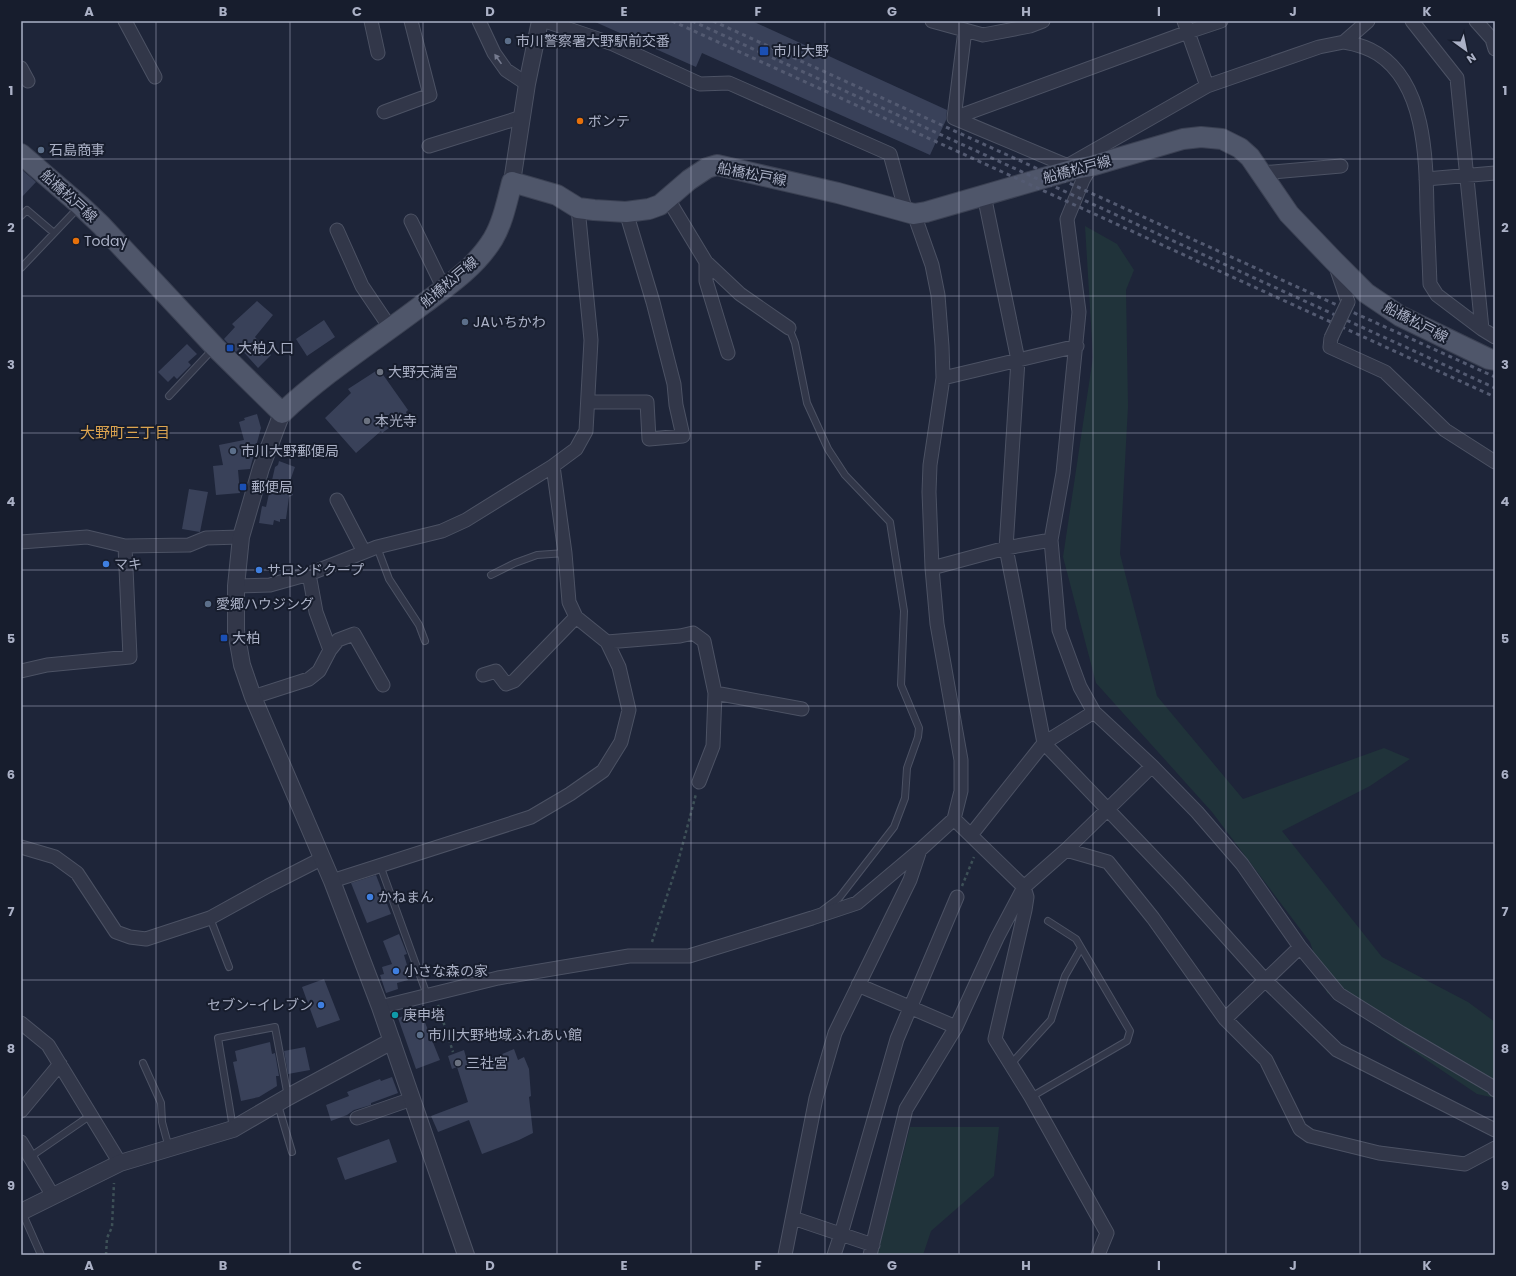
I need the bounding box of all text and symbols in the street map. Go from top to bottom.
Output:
text: A [84,2,94,21]
text: B [219,2,228,21]
text: C [352,2,362,21]
text: D [485,2,495,21]
text: E [620,2,628,21]
text: F [754,2,762,21]
text: G [887,2,897,21]
text: H [1021,2,1031,21]
text: I [1157,2,1161,21]
text: J [1289,2,1297,21]
text: K [1422,2,1432,21]
north arrow [1446,30,1486,70]
place label: 市川警察署大野駅前交番 [516,31,670,51]
marker: 市川警察署大野駅前交番 [503,36,513,46]
place label: 市川大野 [773,41,829,61]
marker: 市川大野 [758,45,770,57]
text: N [1464,49,1479,67]
one-way arrow [494,53,502,64]
text: 1 [9,81,13,100]
text: 1 [1503,81,1507,100]
place label: ボンテ [588,111,630,131]
marker: ボンテ [575,116,585,126]
place label: 石島商事 [49,140,105,160]
marker: 石島商事 [36,145,46,155]
street label: 船橋松戸線 [1041,150,1113,188]
street label: 船橋松戸線 [716,158,788,190]
street label: 船橋松戸線 [36,165,102,227]
text: 2 [7,218,15,237]
text: 2 [1501,218,1509,237]
place label: Today [84,231,127,251]
marker: Today [71,236,81,246]
street label: 船橋松戸線 [416,252,482,312]
street label: 船橋松戸線 [1380,297,1452,347]
place label: JAいちかわ [473,312,546,332]
marker: JAいちかわ [460,317,470,327]
place label: 大柏入口 [238,338,294,358]
marker: 大柏入口 [225,343,235,353]
text: 3 [7,355,15,374]
text: 3 [1501,355,1509,374]
place label: 大野天満宮 [388,362,458,382]
marker: 大野天満宮 [375,367,385,377]
place label: 本光寺 [375,411,417,431]
marker: 本光寺 [362,416,372,426]
district label: 大野町三丁目 [80,422,170,443]
place label: 市川大野郵便局 [241,441,339,461]
marker: 市川大野郵便局 [228,446,238,456]
place label: 郵便局 [251,477,293,497]
marker: 郵便局 [238,482,248,492]
text: 4 [7,492,16,511]
text: 4 [1501,492,1510,511]
place label: マキ [114,554,142,574]
marker: マキ [101,559,111,569]
place label: サロンドクープ [267,560,364,580]
marker: サロンドクープ [254,565,264,575]
place label: 愛郷ハウジング [216,594,314,614]
marker: 愛郷ハウジング [203,599,213,609]
place label: 大柏 [232,628,260,648]
text: 5 [7,629,15,648]
text: 5 [1501,629,1509,648]
marker: 大柏 [219,633,229,643]
text: 6 [7,765,15,784]
text: 6 [1501,765,1509,784]
place label: かねまん [378,887,434,907]
marker: かねまん [365,892,375,902]
text: 7 [8,902,15,921]
text: 7 [1502,902,1509,921]
place label: 小さな森の家 [404,961,488,981]
marker: 小さな森の家 [391,966,401,976]
place label: セブン-イレブン [207,995,313,1015]
marker: セブン-イレブン [316,1000,326,1010]
place label: 庚申塔 [403,1005,445,1025]
marker: 庚申塔 [390,1010,400,1020]
place label: 市川大野地域ふれあい館 [428,1025,582,1045]
marker: 市川大野地域ふれあい館 [415,1030,425,1040]
text: 8 [7,1039,15,1058]
text: 8 [1501,1039,1509,1058]
place label: 三社宮 [466,1053,508,1073]
marker: 三社宮 [453,1058,463,1068]
text: 9 [7,1176,15,1195]
text: 9 [1501,1176,1509,1195]
text: A [84,1256,94,1275]
text: B [219,1256,228,1275]
text: C [352,1256,362,1275]
text: D [485,1256,495,1275]
text: E [620,1256,628,1275]
text: F [754,1256,762,1275]
text: G [887,1256,897,1275]
text: H [1021,1256,1031,1275]
text: I [1157,1256,1161,1275]
text: J [1289,1256,1297,1275]
text: K [1422,1256,1432,1275]

